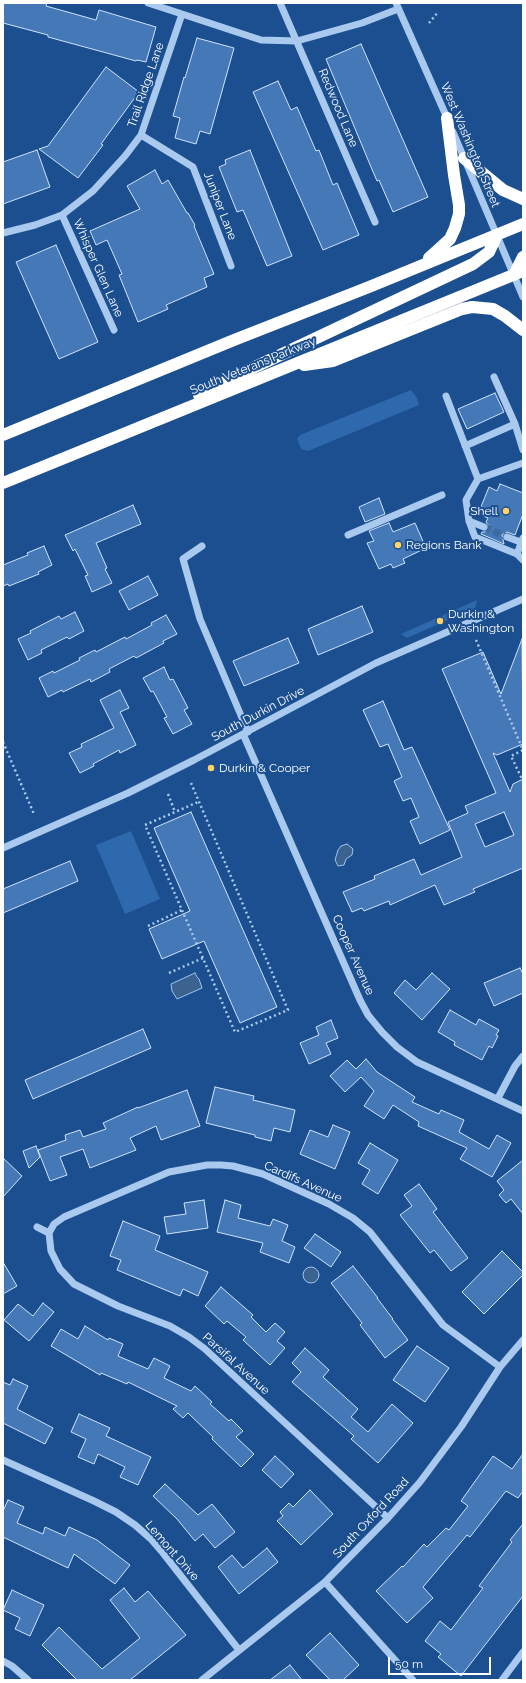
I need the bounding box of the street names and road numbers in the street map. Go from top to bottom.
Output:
street label: Trail Ridge Lane [125,41,167,129]
street label: Redwood Lane [315,66,361,150]
street label: West Washington Street [437,80,503,210]
street label: Juniper Lane [200,170,240,242]
street label: Whisper Glen Lane [70,217,126,319]
street label: South Veterans Parkway [188,334,318,398]
street label: South Durkin Drive [209,683,307,745]
street label: Cooper Avenue [329,913,377,997]
street label: Cardifs Avenue [262,1158,344,1206]
street label: Parsifal Avenue [199,1330,273,1398]
street label: South Oxford Road [330,1475,412,1561]
street label: Lemont Drive [142,1518,202,1584]

